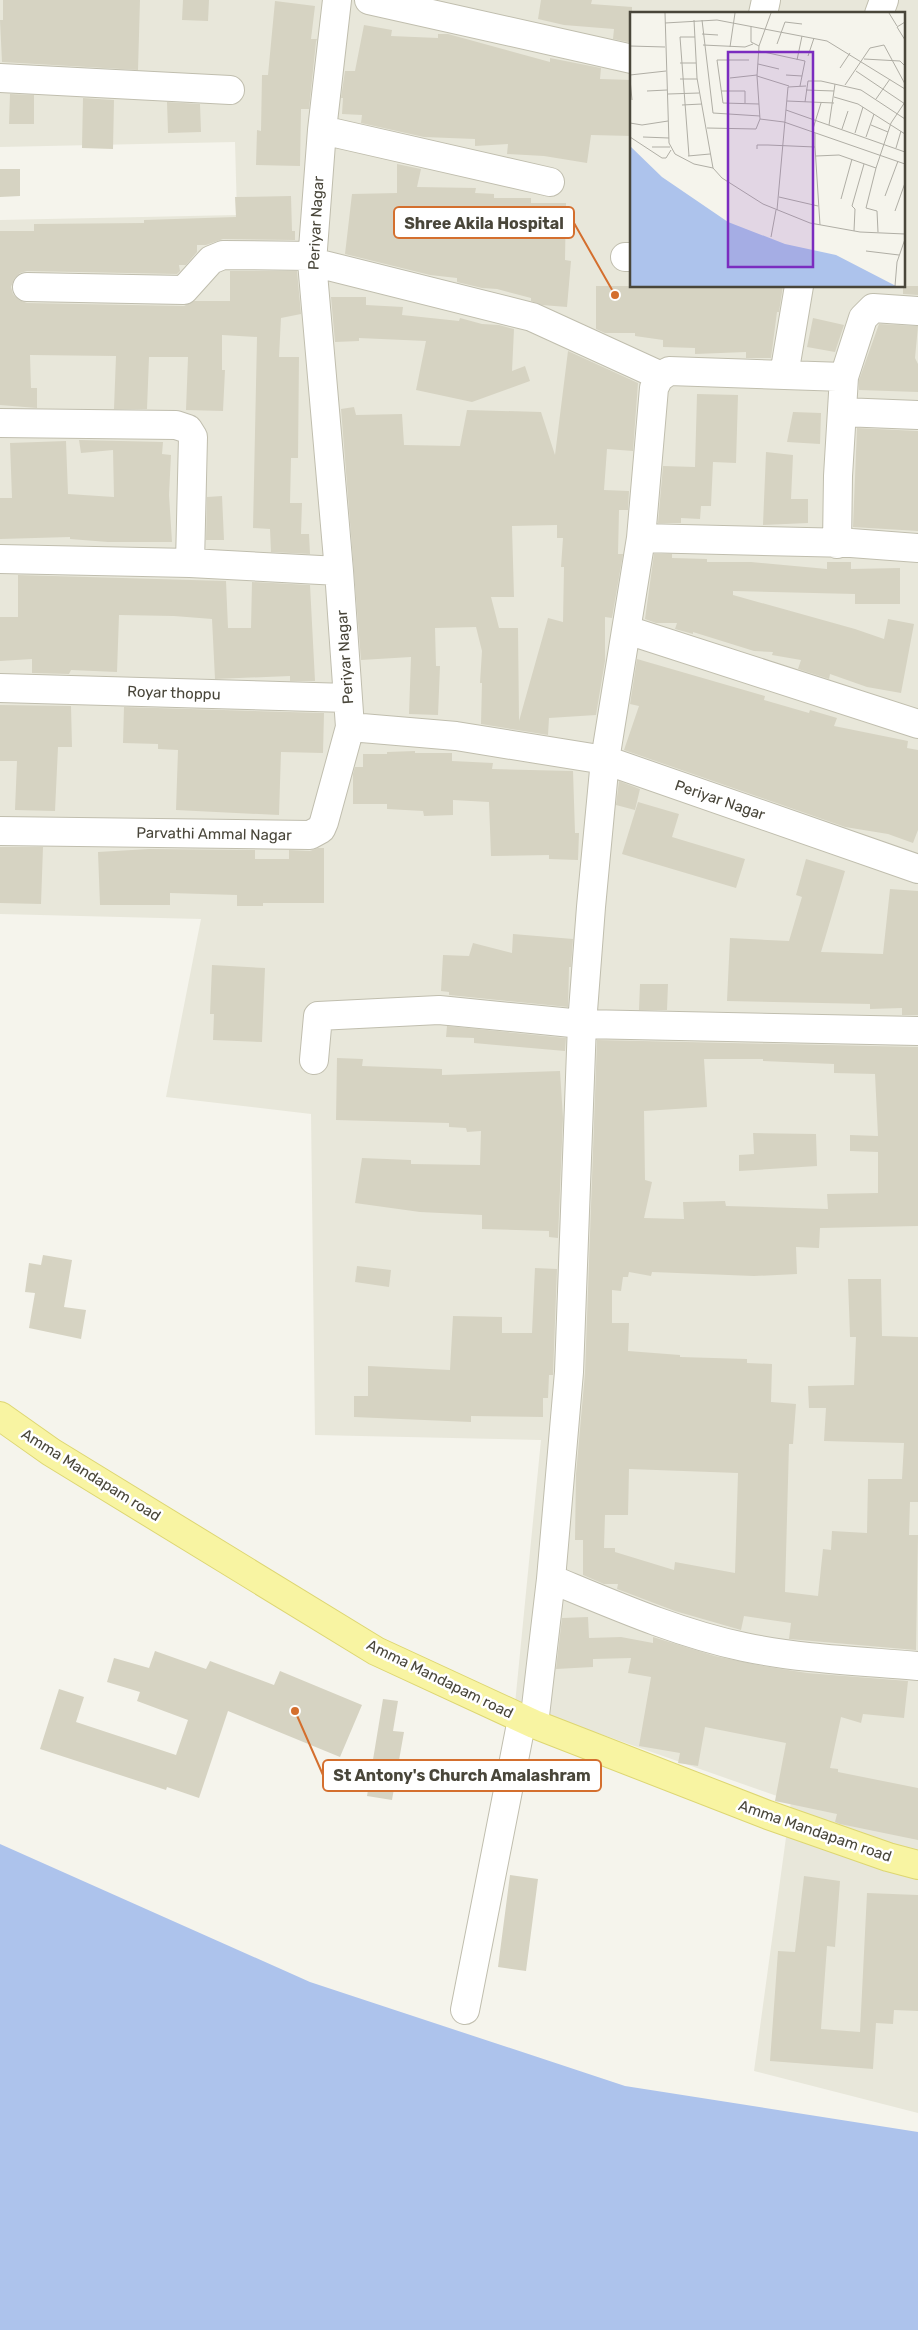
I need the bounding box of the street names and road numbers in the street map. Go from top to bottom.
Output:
street label: Periyar Nagar [305,175,327,271]
street label: Periyar Nagar [333,609,357,705]
street label: Royar thoppu [127,682,221,704]
street label: Periyar Nagar [673,776,768,824]
street label: Parvathi Ammal Nagar [136,824,292,844]
street label: Amma Mandapam road [18,1425,164,1525]
street label: Amma Mandapam road [364,1636,516,1722]
street label: Amma Mandapam road [736,1796,894,1866]

